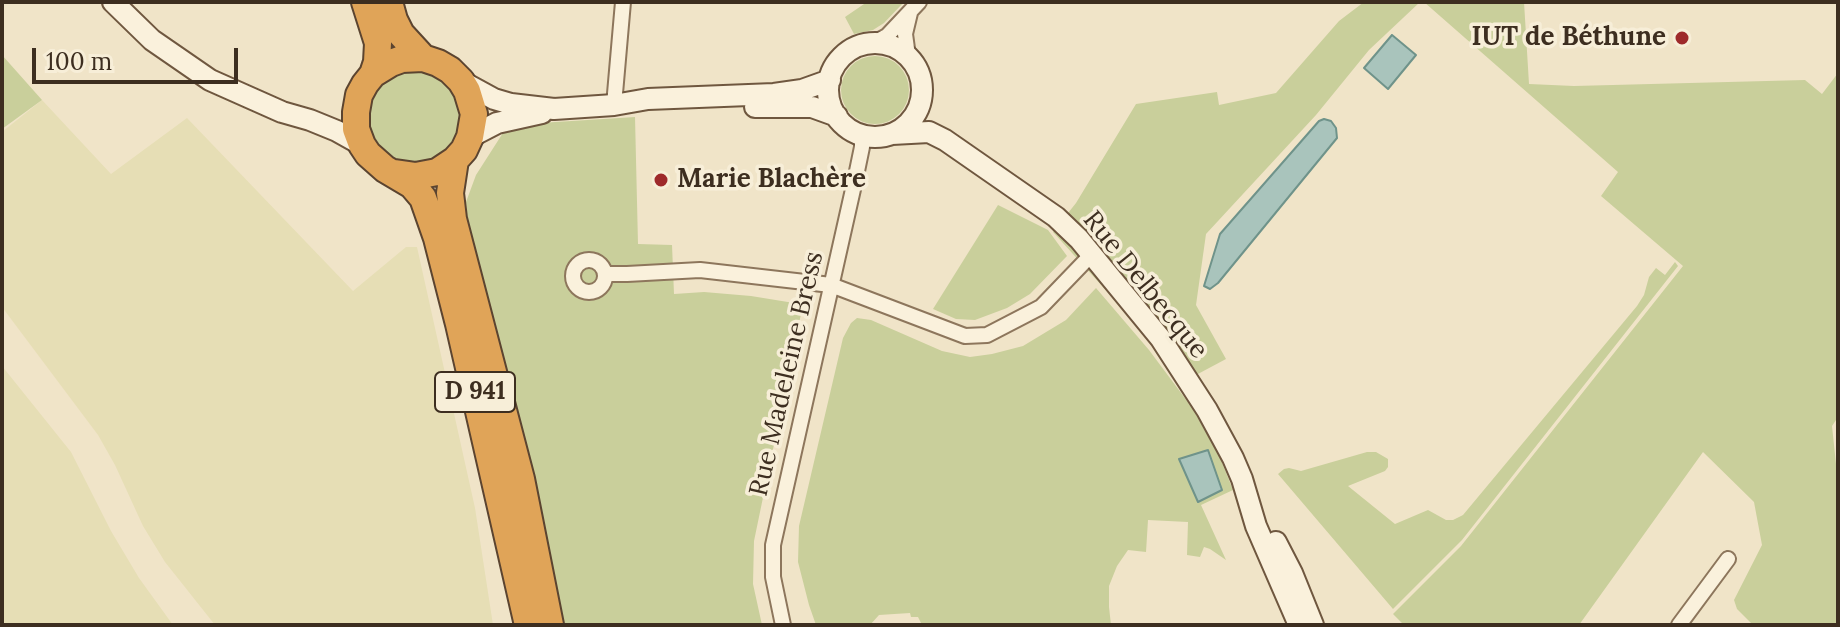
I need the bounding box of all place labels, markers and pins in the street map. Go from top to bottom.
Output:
place label: IUT de Béthune [1472,22,1666,54]
marker: IUT de Béthune [1673,29,1691,47]
place label: Marie Blachère [677,164,866,196]
marker: Marie Blachère [652,171,670,189]

